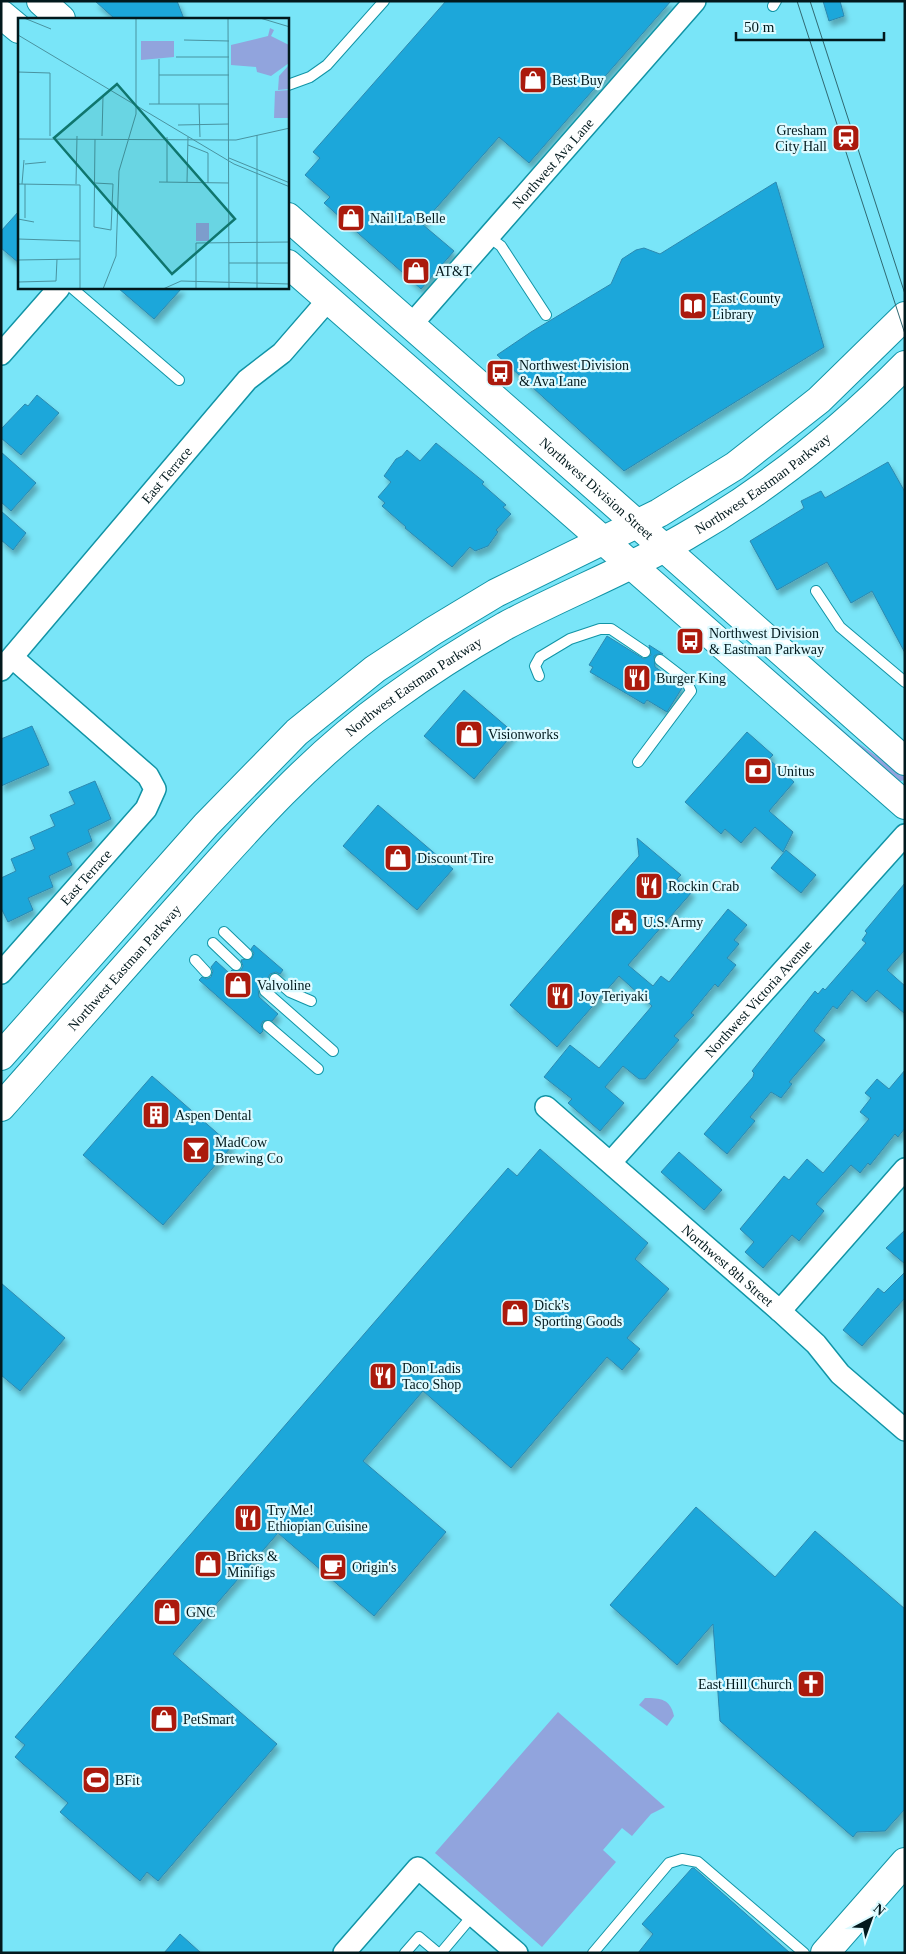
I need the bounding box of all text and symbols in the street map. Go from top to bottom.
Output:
scale bar [736,10,884,42]
inset map [18,18,289,289]
text: 50 m [744,19,775,35]
shop icon: Best Buy [518,65,548,95]
place label: Best Buy [552,73,604,88]
street label: Northwest Ava Lane [509,115,596,211]
place label: Gresham City Hall [775,123,827,154]
station icon: Gresham City Hall [831,123,861,153]
shop icon: Nail La Belle [336,203,366,233]
place label: Nail La Belle [370,211,445,226]
shop icon: AT&T [401,256,431,286]
place label: AT&T [435,264,472,279]
library icon: East County Library [678,291,708,321]
place label: East County Library [712,291,781,322]
bus stop icon: Northwest Division & Ava Lane [485,358,515,388]
place label: Northwest Division & Ava Lane [519,358,629,389]
street label: Northwest Eastman Parkway [692,430,833,537]
street label: Northwest Division Street [537,434,657,542]
street label: East Terrace [139,444,195,506]
bus stop icon: Northwest Division & Eastman Parkway [675,626,705,656]
place label: Northwest Division & Eastman Parkway [709,626,824,657]
street label: Northwest Eastman Parkway [342,634,484,739]
restaurant icon: Burger King [622,663,652,693]
place label: Burger King [656,671,726,686]
shop icon: Visionworks [454,719,484,749]
place label: Visionworks [488,727,559,742]
bank icon: Unitus [743,756,773,786]
place label: Unitus [777,764,814,779]
shop icon: Discount Tire [383,843,413,873]
street label: East Terrace [57,846,114,908]
place label: Discount Tire [417,851,494,866]
restaurant icon: Rockin Crab [634,871,664,901]
place label: Rockin Crab [668,879,739,894]
street label: Northwest Eastman Parkway [65,902,184,1033]
public building icon: U.S. Army [609,907,639,937]
place label: U.S. Army [643,915,703,930]
street label: Northwest Victoria Avenue [702,937,814,1060]
shop icon: Valvoline [223,970,253,1000]
place label: Valvoline [257,978,311,993]
restaurant icon: Joy Teriyaki [545,981,575,1011]
place label: Joy Teriyaki [579,989,648,1004]
building icon: Aspen Dental [141,1100,171,1130]
place label: Aspen Dental [175,1108,252,1123]
bar icon: MadCow Brewing Co [181,1135,211,1165]
place label: MadCow Brewing Co [215,1135,283,1166]
street label: Northwest 8th Street [679,1222,776,1309]
shop icon: Dick's Sporting Goods [500,1298,530,1328]
place label: Dick's Sporting Goods [534,1298,622,1329]
restaurant icon: Don Ladis Taco Shop [368,1361,398,1391]
place label: Don Ladis Taco Shop [402,1361,461,1392]
restaurant icon: Try Me! Ethiopian Cuisine [233,1503,263,1533]
place label: Try Me! Ethiopian Cuisine [267,1503,368,1534]
shop icon: Bricks & Minifigs [193,1549,223,1579]
place label: Bricks & Minifigs [227,1549,278,1580]
cafe icon: Origin's [318,1552,348,1582]
place label: Origin's [352,1560,397,1575]
shop icon: GNC [152,1597,182,1627]
place label: GNC [186,1605,216,1620]
church icon: East Hill Church [796,1669,826,1699]
place label: East Hill Church [698,1677,792,1692]
shop icon: PetSmart [149,1704,179,1734]
place label: PetSmart [183,1712,234,1727]
sports icon: BFit [81,1765,111,1795]
place label: BFit [115,1773,140,1788]
north arrow [846,1894,896,1944]
text: N [870,1901,888,1919]

